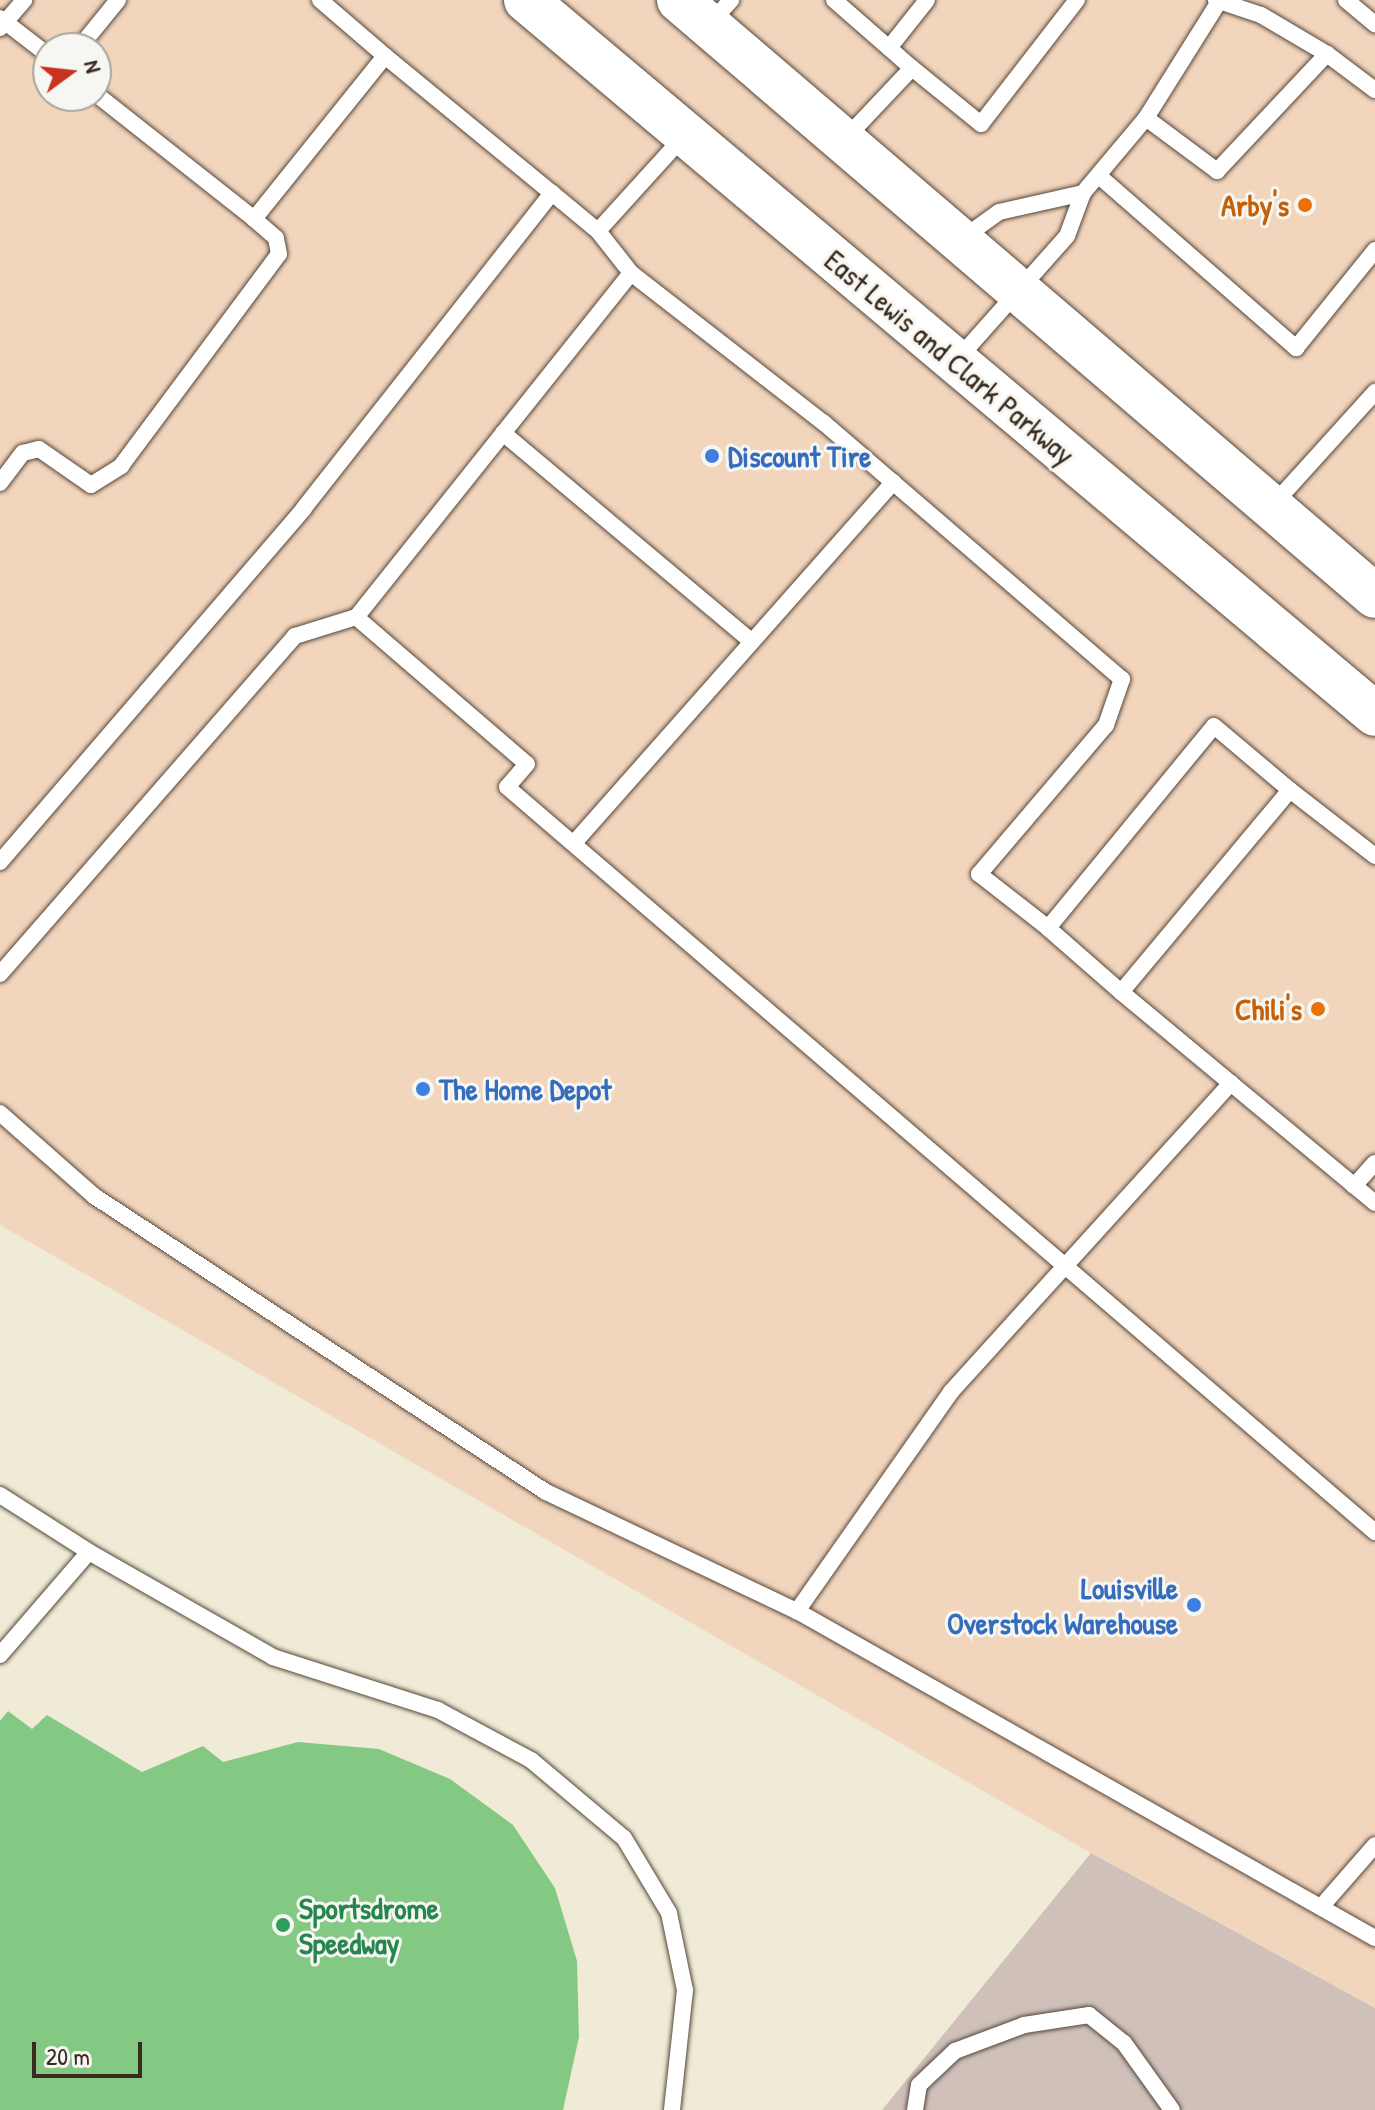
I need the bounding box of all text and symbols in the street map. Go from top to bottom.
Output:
north arrow [32,32,112,112]
text: N [77,57,109,76]
place label: Arby's [1221,187,1289,223]
marker: Arby's [1296,196,1314,214]
street label: East Lewis and Clark Parkway [818,242,1082,472]
place label: Discount Tire [728,438,871,474]
marker: Discount Tire [703,447,721,465]
place label: Chili's [1235,991,1302,1027]
marker: Chili's [1309,1000,1327,1018]
place label: The Home Depot [439,1071,611,1107]
marker: The Home Depot [414,1080,432,1098]
place label: Louisville Overstock Warehouse [947,1570,1178,1640]
marker: Louisville Overstock Warehouse [1185,1596,1203,1614]
place label: Sportsdrome Speedway [299,1890,439,1960]
marker: Sportsdrome Speedway [274,1916,292,1934]
scale bar [36,2026,146,2076]
text: 20 m [46,2040,90,2072]

